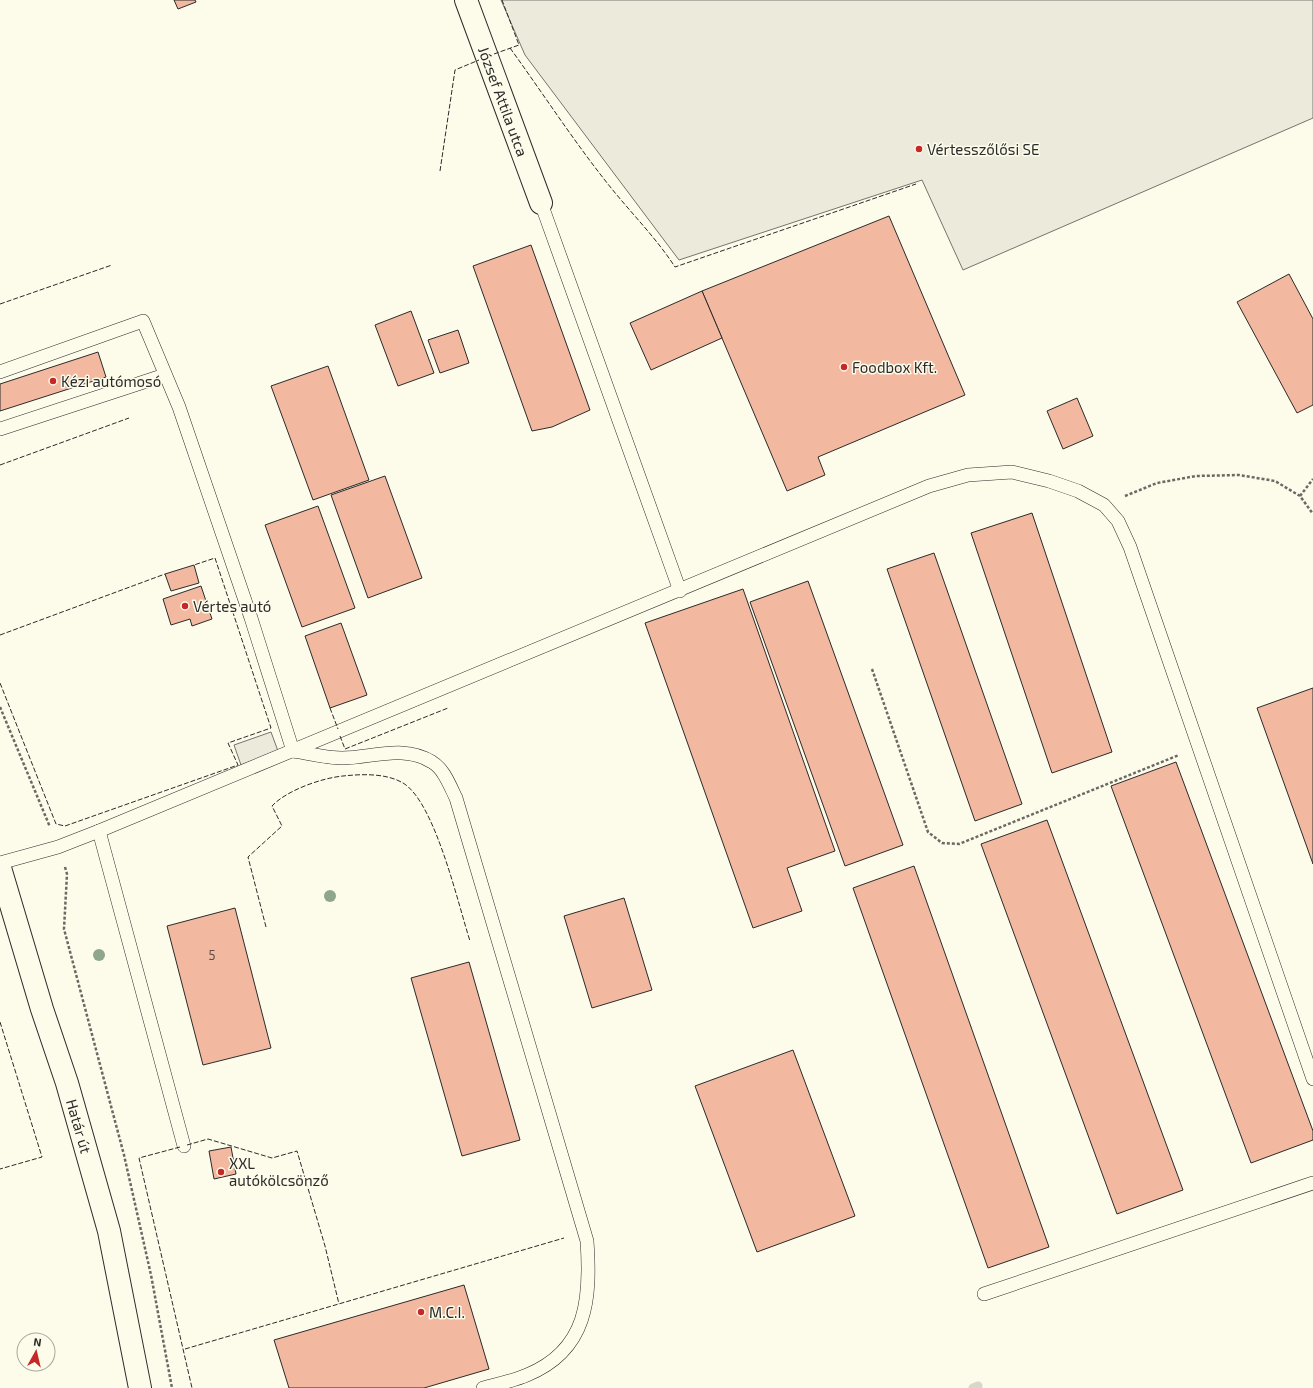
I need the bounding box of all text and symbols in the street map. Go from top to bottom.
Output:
street label: József Attila utca [475,44,532,159]
place label: Vértesszőlősi SE [927,140,1039,158]
marker: Vértesszőlősi SE [914,144,924,154]
place label: Foodbox Kft. [852,358,937,376]
marker: Foodbox Kft. [839,362,849,372]
place label: Kézi autómosó [61,372,161,390]
marker: Kézi autómosó [48,376,58,386]
place label: Vértes autó [193,597,271,615]
marker: Vértes autó [180,601,190,611]
house number: 5 [209,947,216,963]
street label: Határ út [63,1097,96,1156]
place label: XXL autókölcsönző [229,1154,329,1189]
marker: XXL autókölcsönző [216,1167,226,1177]
place label: M.C.I. [429,1303,465,1321]
marker: M.C.I. [416,1307,426,1317]
north arrow [16,1332,56,1372]
text: N [33,1335,42,1349]

